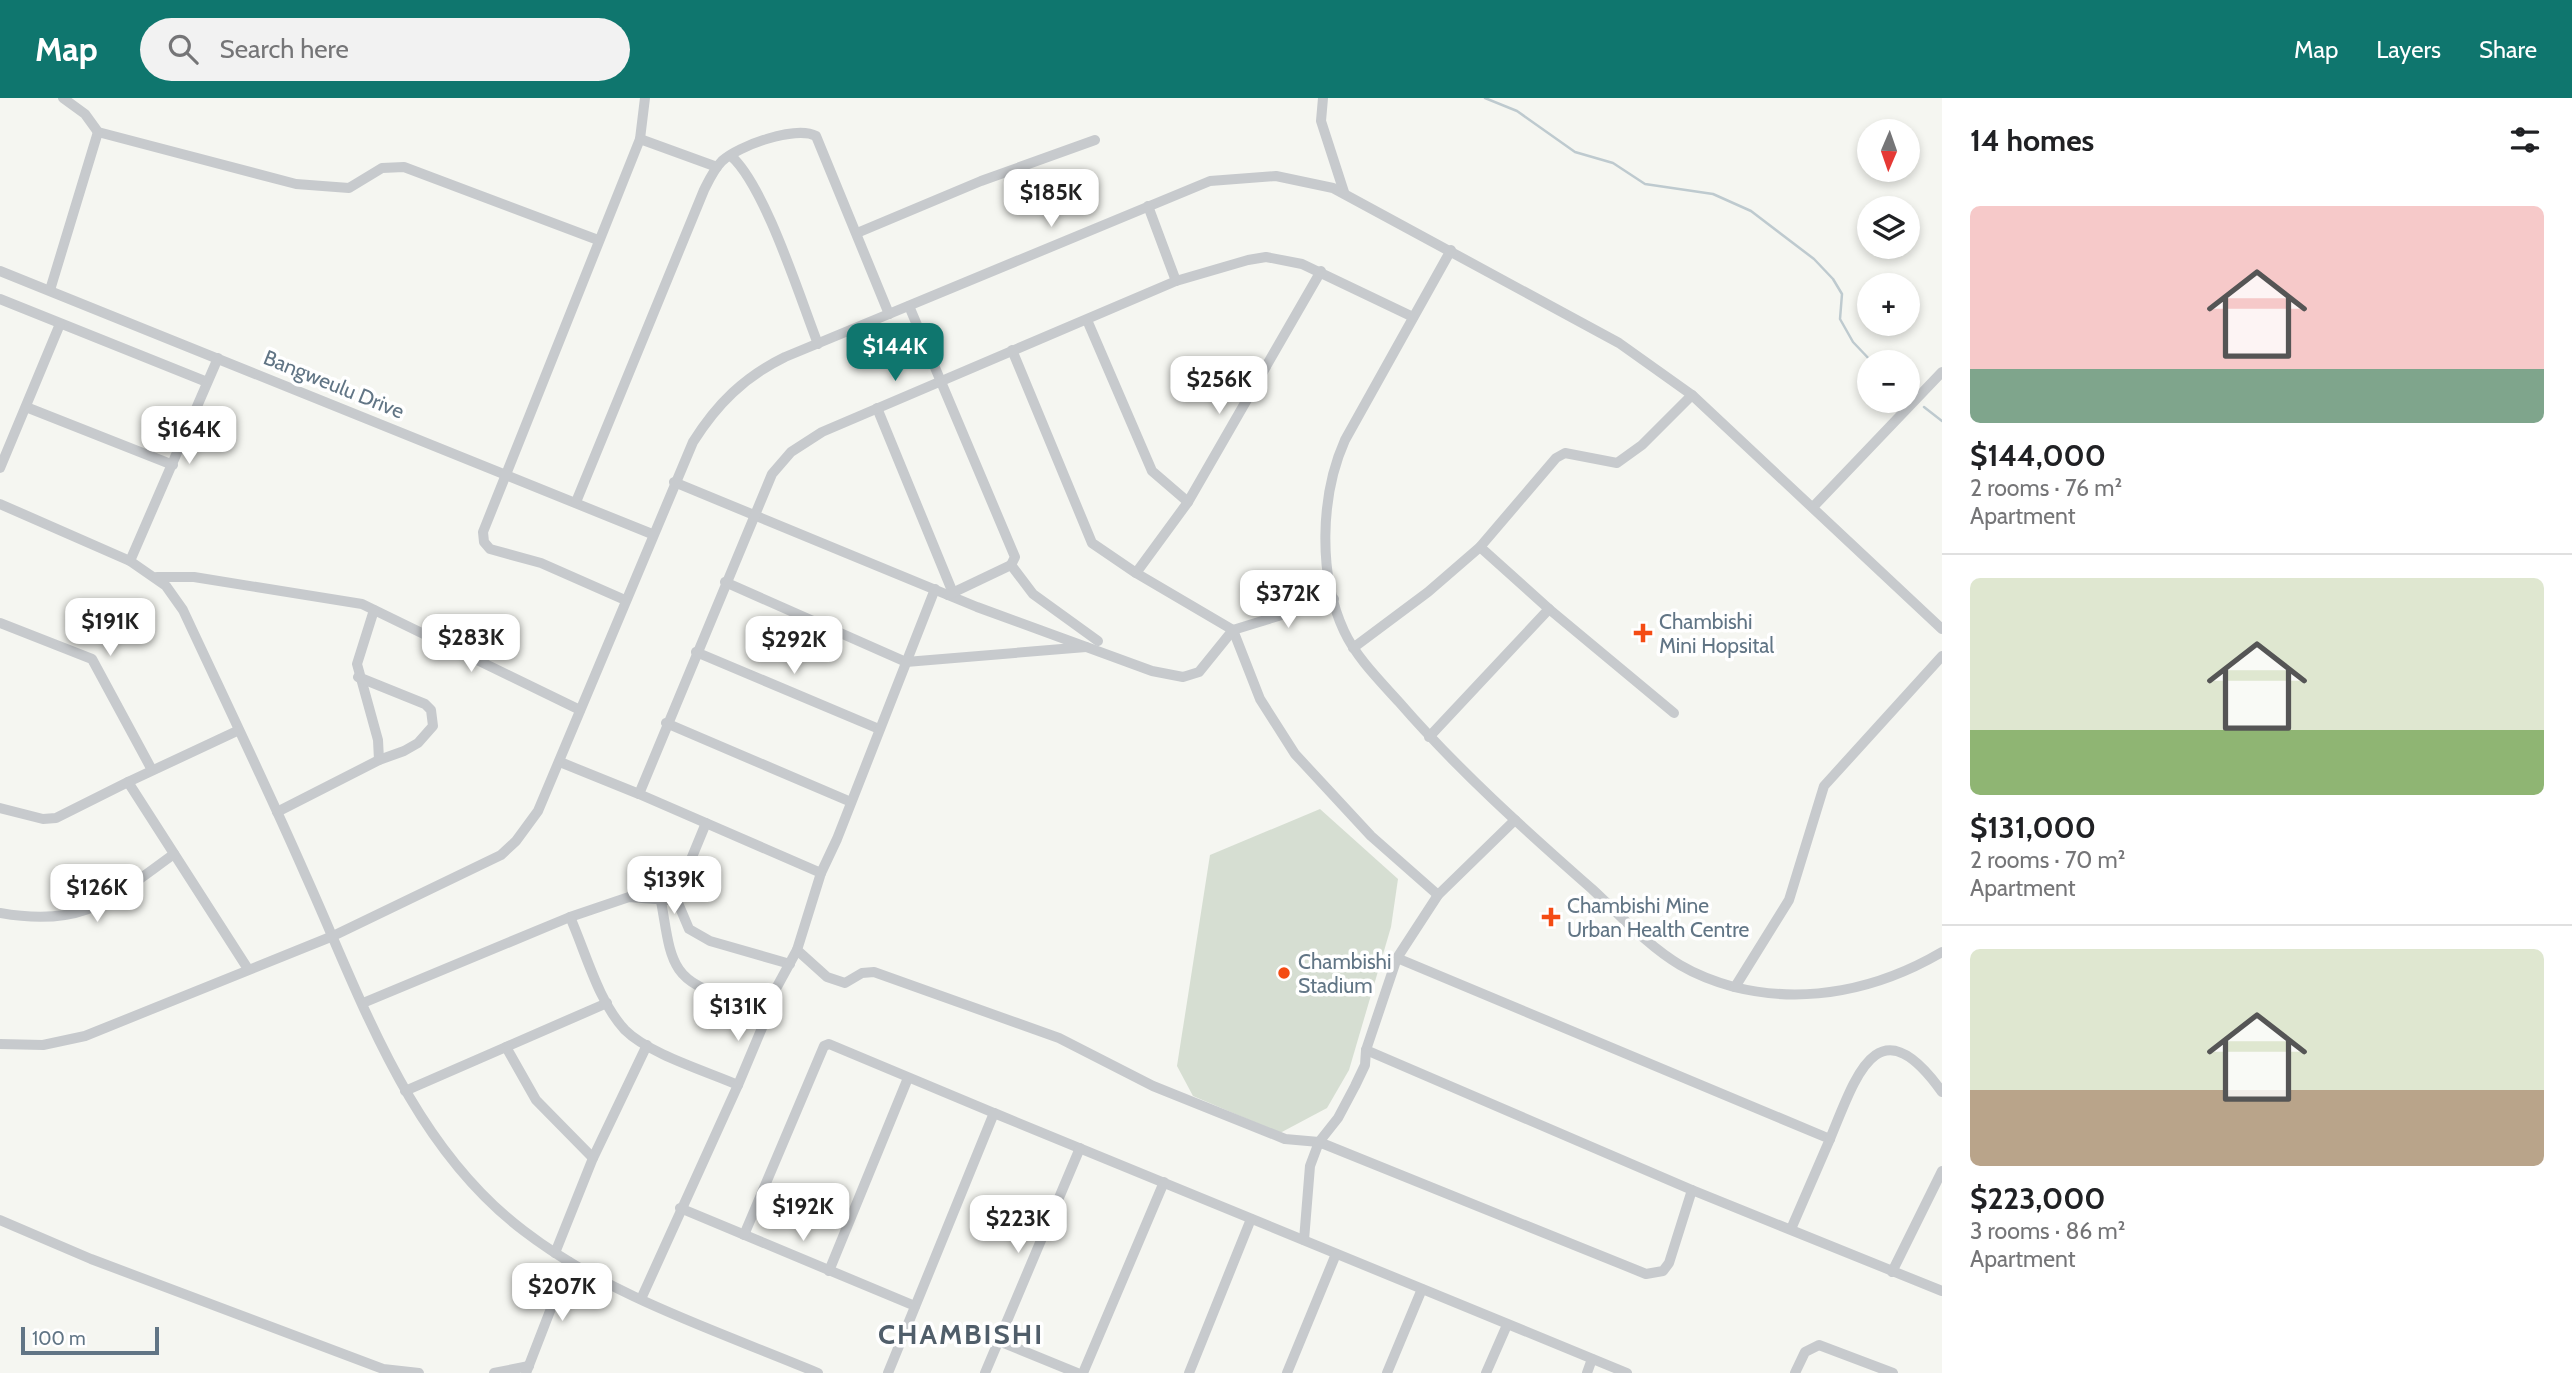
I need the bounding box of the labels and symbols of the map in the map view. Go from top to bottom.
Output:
north arrow [1857,119,1920,182]
pin: $185K [1002,170,1100,229]
pin: $144K [846,324,944,383]
street label: Bangweulu Drive [260,344,408,424]
pin: $256K [1170,356,1268,416]
pin: $164K [140,406,238,466]
pin: $372K [1239,570,1337,630]
pin: $191K [61,598,159,658]
place label: Chambishi Mini Hopsital [1659,609,1774,658]
pin: $283K [422,614,520,674]
pin: $292K [745,616,843,676]
marker: Chambishi Mini Hopsital [1633,623,1653,643]
pin: $139K [625,856,723,916]
pin: $126K [48,864,146,924]
place label: Chambishi Mine Urban Health Centre [1567,893,1750,942]
marker: Chambishi Mine Urban Health Centre [1541,907,1561,927]
place label: Chambishi Stadium [1298,949,1391,998]
marker: Chambishi Stadium [1276,965,1292,981]
pin: $131K [689,984,787,1043]
pin: $192K [754,1184,852,1243]
pin: $223K [969,1196,1067,1255]
pin: $207K [513,1264,611,1323]
district label: CHAMBISHI [878,1317,1044,1351]
scale bar [21,1324,159,1356]

